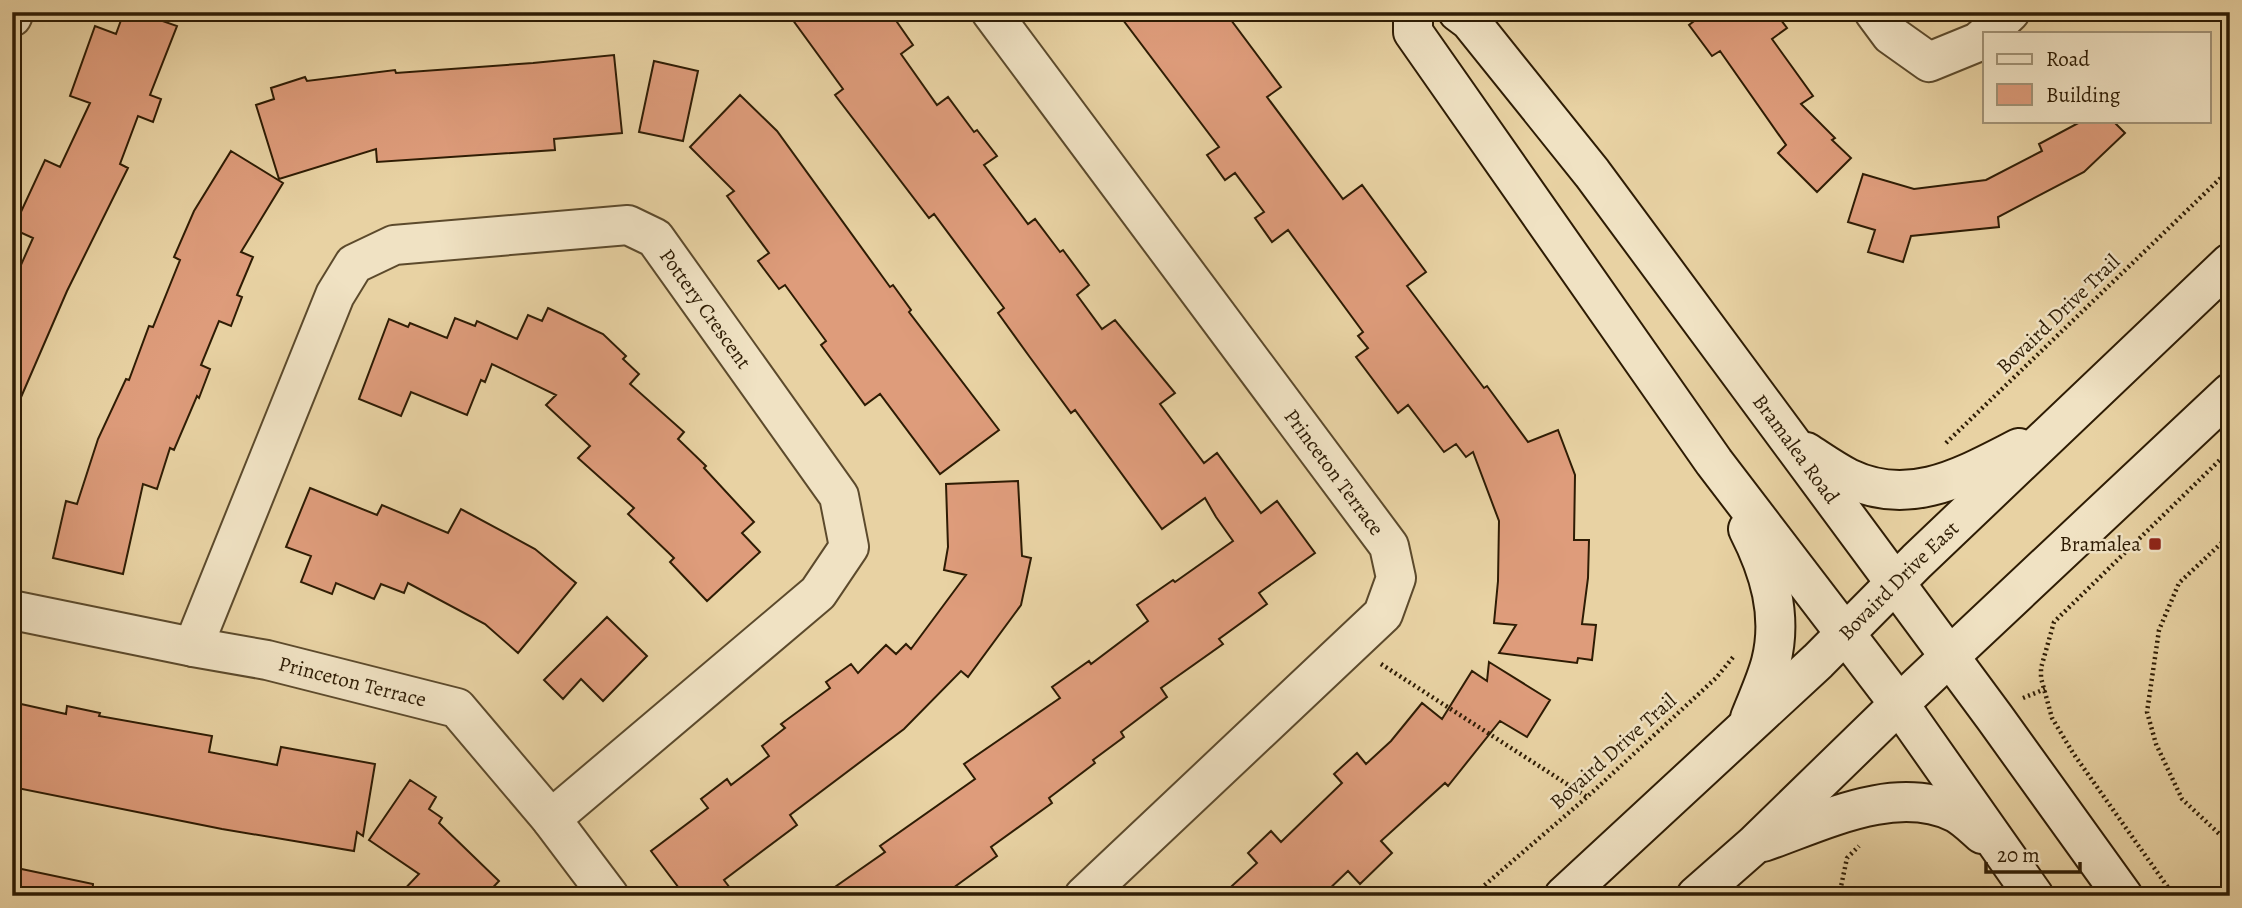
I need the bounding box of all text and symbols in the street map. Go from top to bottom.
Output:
legend [1983,32,2210,122]
text: Road [2046,45,2090,73]
text: Building [2046,81,2121,109]
street label: Pottery Crescent [653,243,758,374]
street label: Bovaird Drive Trail [1990,248,2126,380]
street label: Bramalea Road [1746,388,1846,510]
street label: Princeton Terrace [1278,403,1390,541]
street label: Bovaird Drive East [1832,514,1965,646]
place label: Bramalea [2059,530,2141,558]
marker: Bramalea [2147,536,2163,552]
street label: Princeton Terrace [276,649,429,714]
street label: Bovaird Drive Trail [1544,687,1682,815]
scale bar [1986,831,2081,875]
text: 20 m [1997,841,2040,869]

